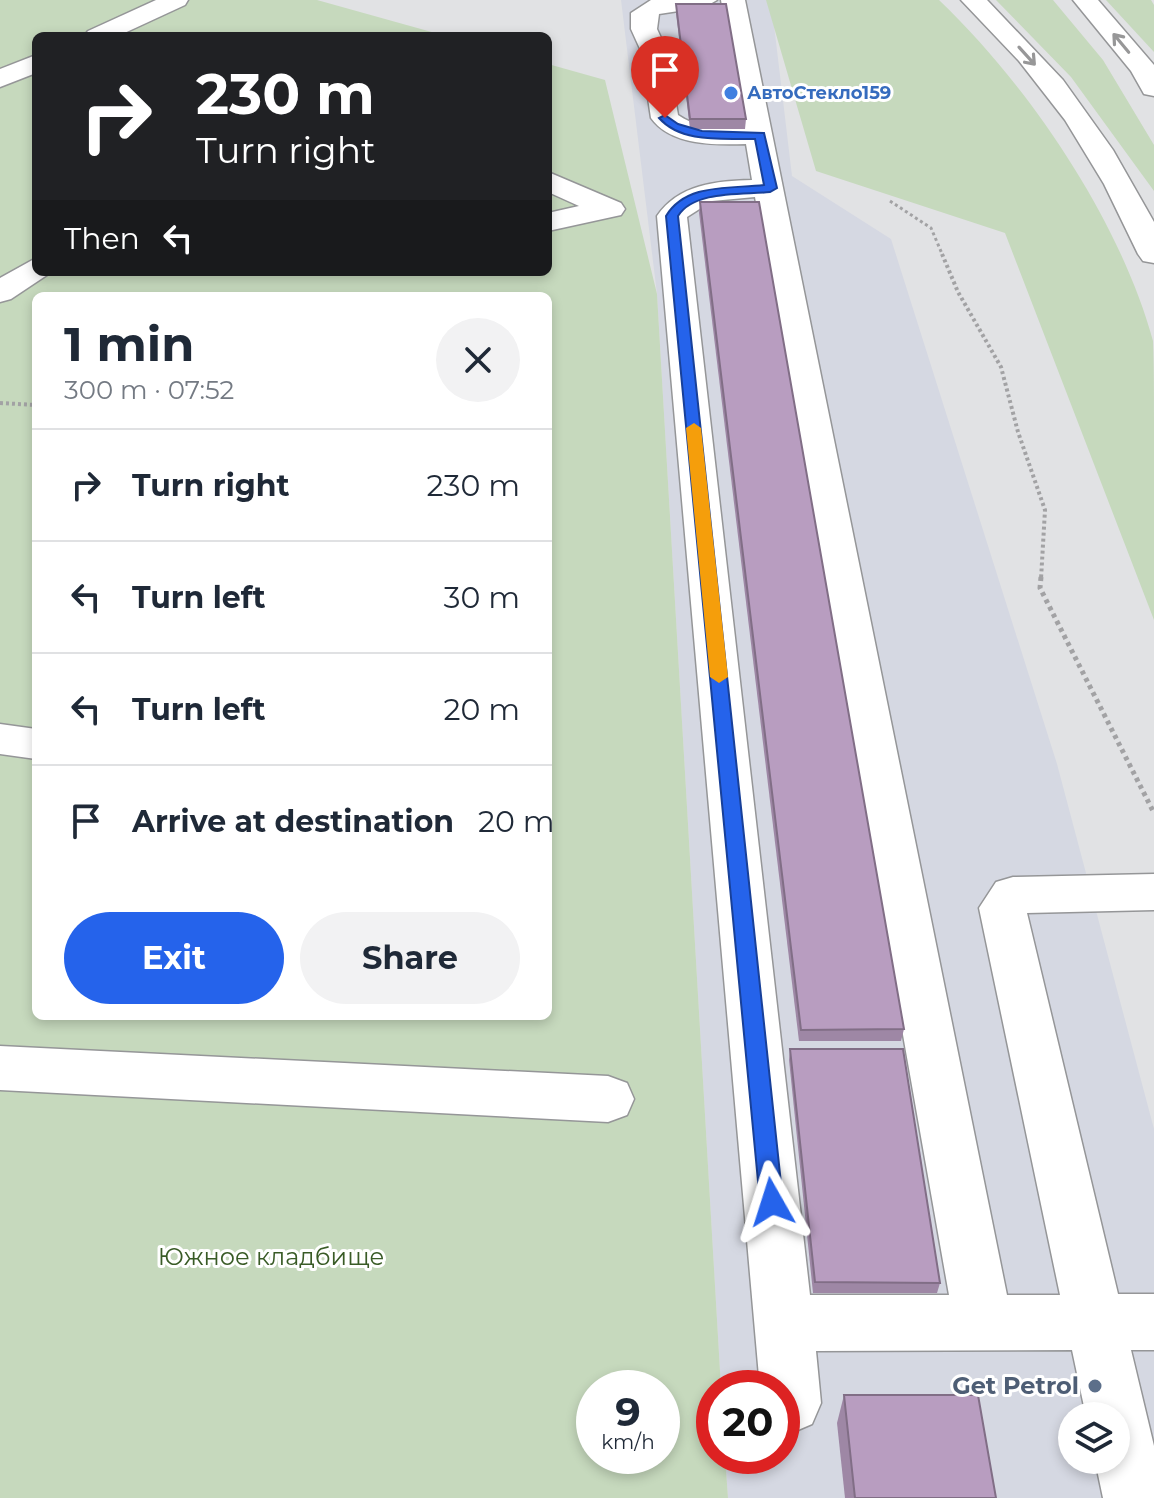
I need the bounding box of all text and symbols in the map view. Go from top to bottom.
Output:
one-way arrow [1112,33,1130,54]
pin [631,36,699,118]
one-way arrow [1017,46,1035,66]
icon: arrive [643,48,687,92]
text: 230 m [196,60,375,128]
icon: right [64,64,168,168]
place label: АвтоСтекло159 [747,82,891,104]
marker: АвтоСтекло159 [722,84,740,102]
text: Turn right [196,128,376,172]
icon: left [156,216,200,260]
text: Then [64,220,140,257]
text: 1 min [64,315,194,373]
button: close [436,318,520,402]
text: 300 m · 07:52 [64,374,234,406]
icon: right [64,463,108,507]
text: Turn right [132,467,289,504]
text: 230 m [426,467,520,504]
icon: left [64,575,108,619]
text: Turn left [132,579,265,616]
text: 30 m [444,579,520,616]
icon: left [64,687,108,731]
text: Turn left [132,691,265,728]
text: 20 m [443,691,520,728]
icon: arrive [64,799,108,843]
text: Arrive at destination [132,803,454,840]
text: 20 m [478,803,555,840]
button: Exit [64,912,284,1004]
button: Share [300,912,520,1004]
position arrow [730,1160,814,1244]
park label: Южное кладбище [158,1242,384,1271]
speed limit sign: 20 [696,1370,800,1474]
place label: Get Petrol [952,1371,1079,1400]
marker: Get Petrol [1086,1377,1104,1395]
text: 9 [615,1387,641,1436]
map controls [1058,1402,1130,1474]
button: layers [1058,1402,1130,1474]
text: km/h [601,1430,655,1454]

